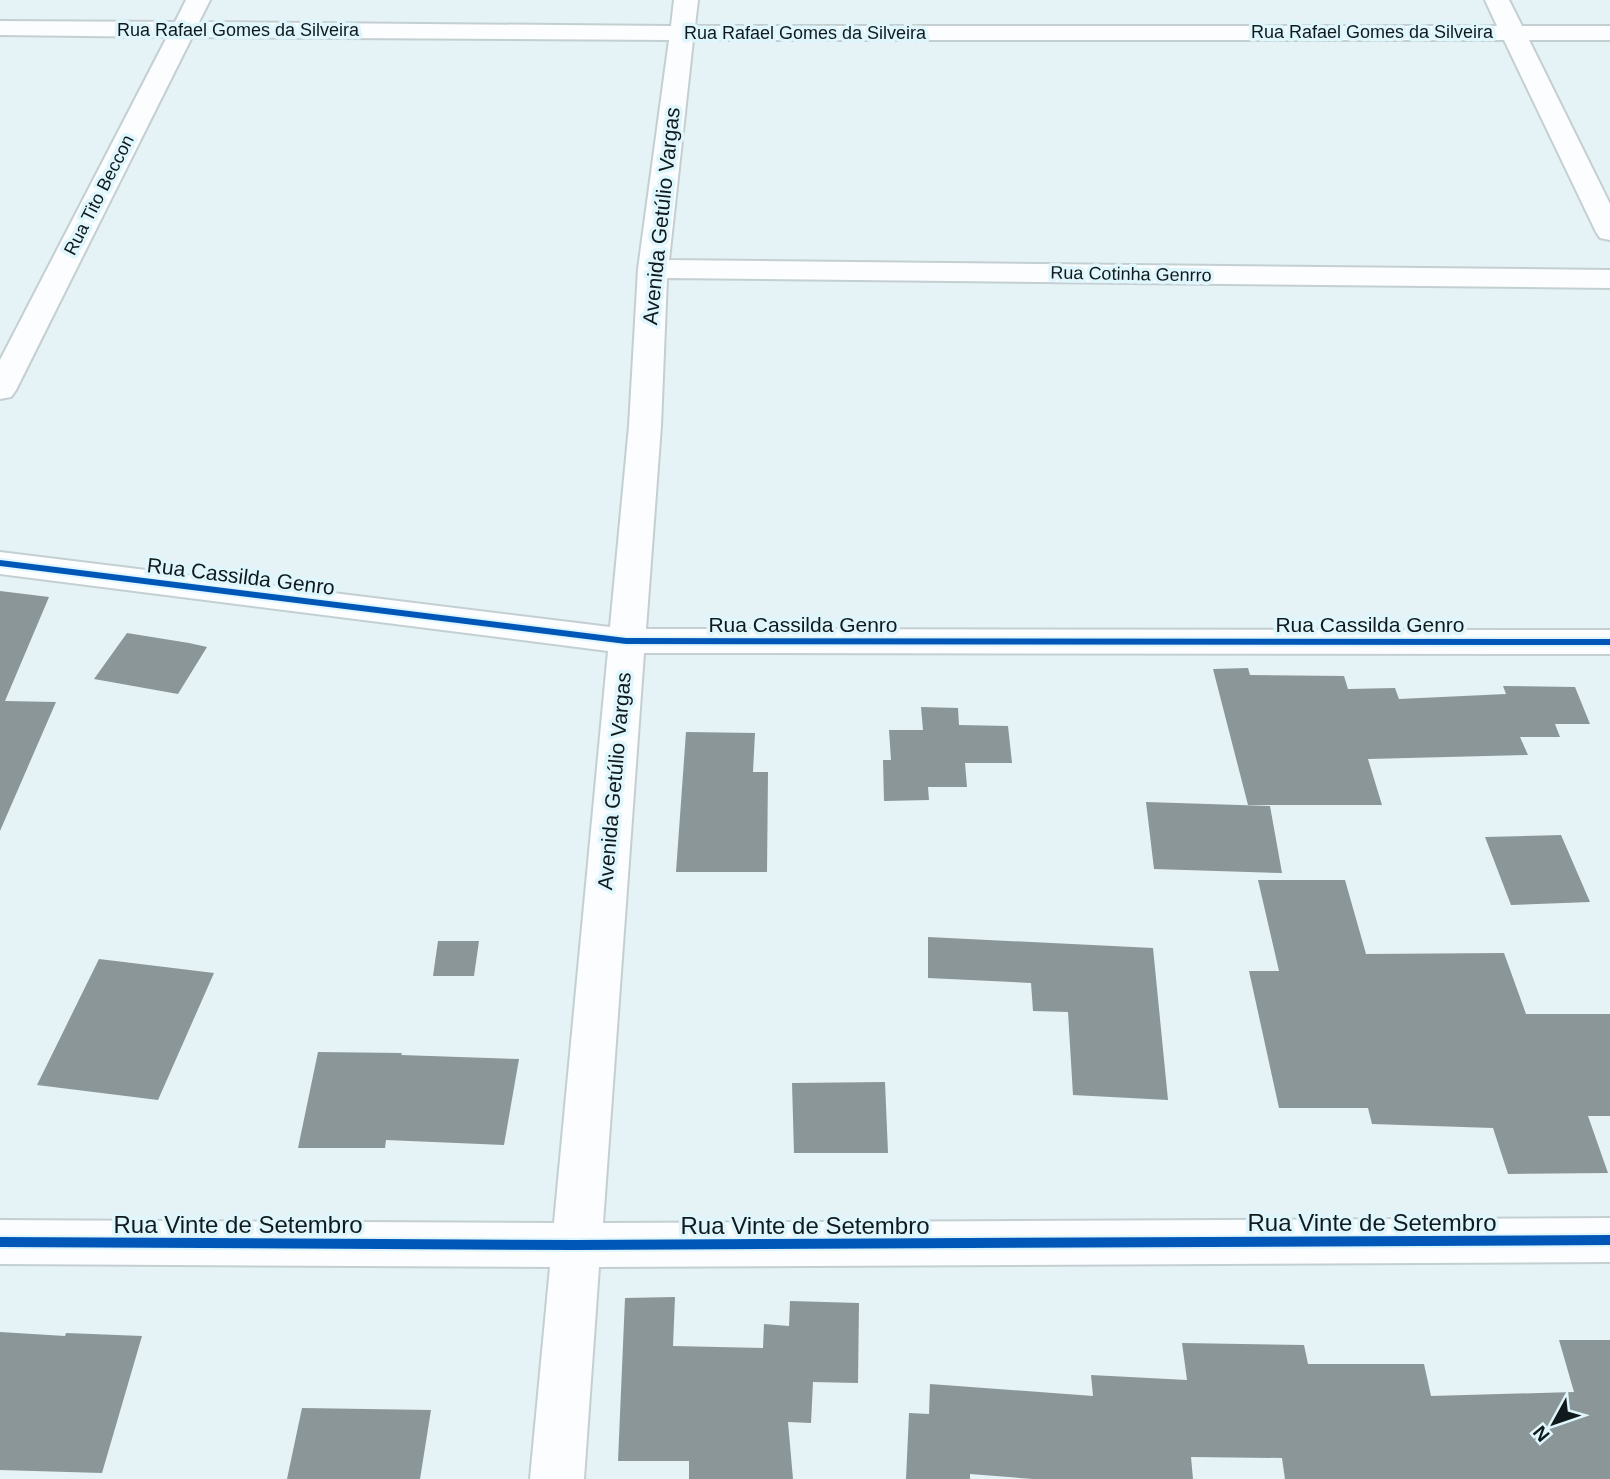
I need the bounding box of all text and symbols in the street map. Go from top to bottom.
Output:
street label: Rua Rafael Gomes da Silveira [117,20,360,40]
street label: Rua Rafael Gomes da Silveira [1251,22,1494,42]
street label: Rua Rafael Gomes da Silveira [684,23,927,43]
street label: Avenida Getúlio Vargas [638,106,684,326]
street label: Rua Tito Beccon [60,132,138,258]
street label: Rua Cotinha Genrro [1050,263,1212,285]
street label: Rua Cassilda Genro [146,553,336,599]
street label: Rua Cassilda Genro [708,613,898,636]
street label: Rua Cassilda Genro [1275,613,1465,636]
street label: Avenida Getúlio Vargas [593,671,635,891]
street label: Rua Vinte de Setembro [1247,1209,1497,1236]
street label: Rua Vinte de Setembro [113,1211,363,1238]
street label: Rua Vinte de Setembro [680,1212,930,1239]
north arrow [1519,1388,1589,1458]
text: N [1529,1422,1554,1446]

